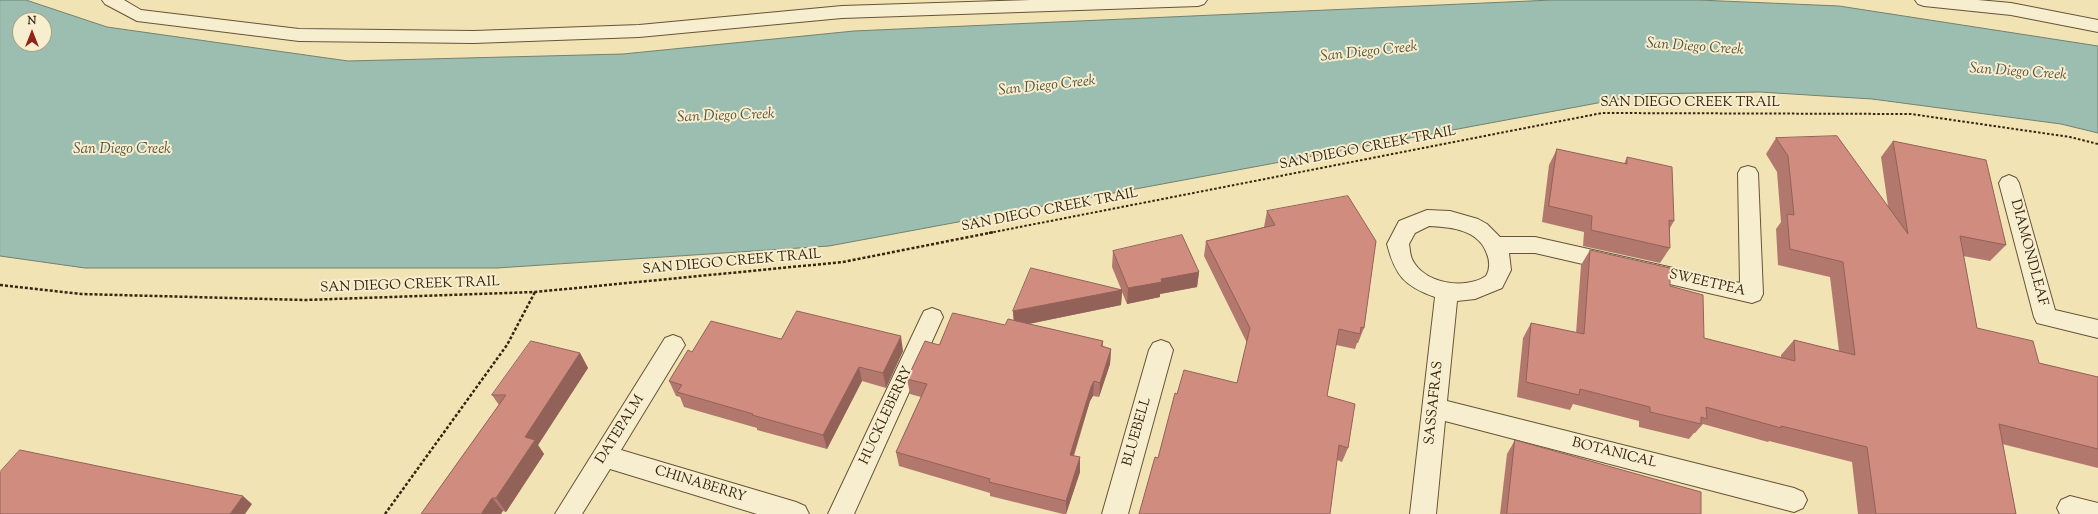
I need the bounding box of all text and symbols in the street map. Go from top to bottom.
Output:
north arrow [12,12,52,52]
text: N [28,13,36,29]
water label: San Diego Creek [1646,36,1744,60]
water label: San Diego Creek [1320,39,1418,67]
water label: San Diego Creek [1969,61,2067,85]
water label: San Diego Creek [998,73,1096,101]
street label: SAN DIEGO CREEK TRAIL [1600,96,1780,112]
water label: San Diego Creek [677,106,775,128]
street label: SAN DIEGO CREEK TRAIL [1278,124,1458,174]
water label: San Diego Creek [73,141,171,159]
street label: SAN DIEGO CREEK TRAIL [960,186,1140,236]
street label: DIAMONDLEAF [2006,198,2050,308]
street label: SAN DIEGO CREEK TRAIL [642,247,822,279]
street label: SWEETPEA [1667,267,1747,301]
street label: SAN DIEGO CREEK TRAIL [320,274,500,298]
street label: SASSAFRAS [1422,360,1448,446]
street label: HUCKLEBERRY [857,364,917,468]
street label: DATEPALM [593,392,649,468]
street label: BLUEBELL [1120,396,1156,468]
street label: BOTANICAL [1570,435,1658,473]
street label: CHINABERRY [652,463,748,507]

